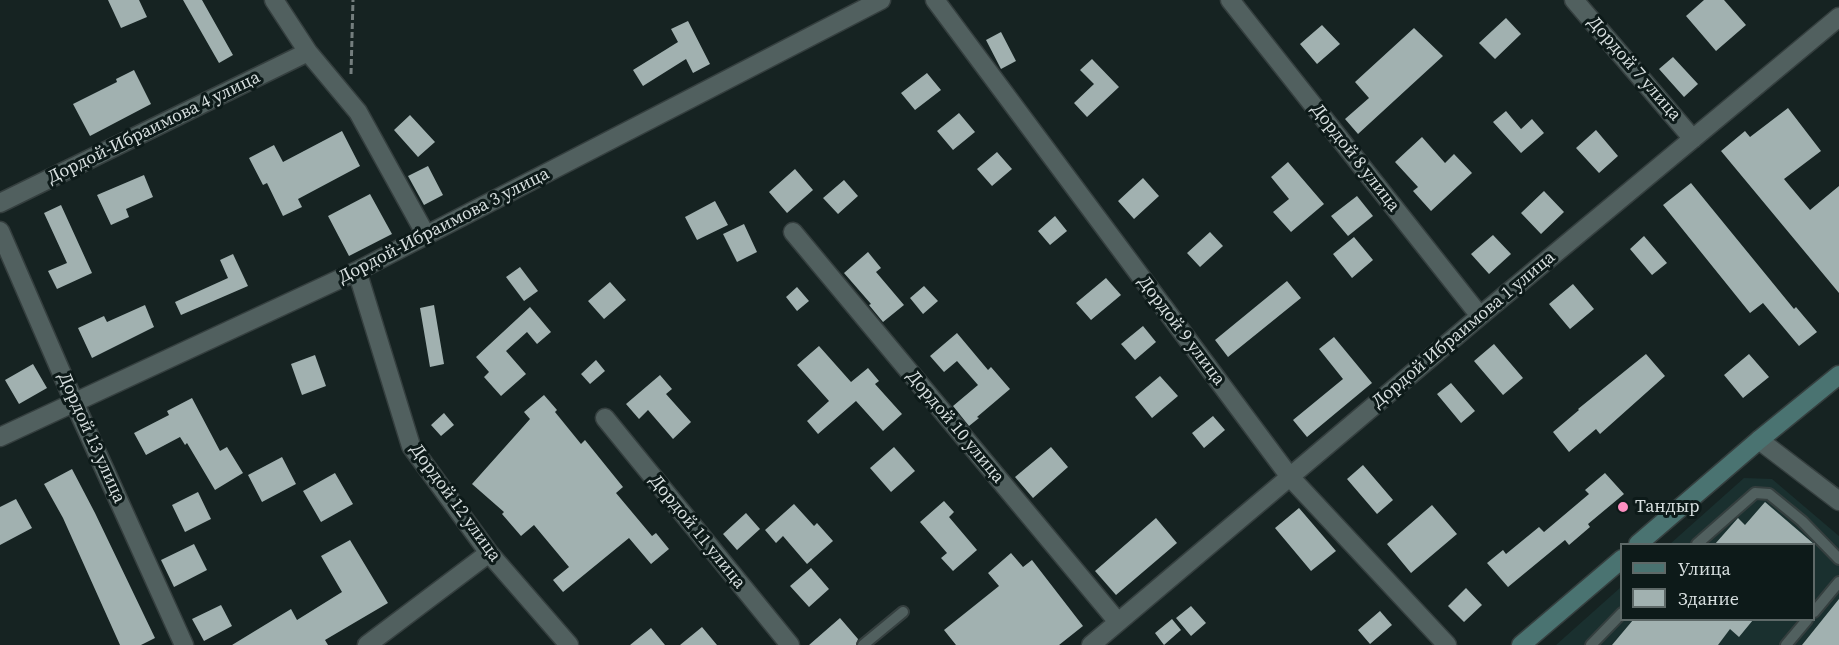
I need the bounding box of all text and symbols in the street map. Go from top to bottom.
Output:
street label: Дордой 7 улица [1583,12,1685,126]
street label: Дордой-Ибраимова 4 улица [44,67,264,189]
street label: Дордой 8 улица [1306,99,1404,217]
street label: Дордой-Ибраимова 3 улица [335,163,553,289]
street label: Дордой Ибраимова 1 улица [1368,247,1560,413]
street label: Дордой 9 улица [1133,272,1229,390]
street label: Дордой 10 улица [901,366,1009,488]
street label: Дордой 13 улица [52,369,130,507]
street label: Дордой 12 улица [405,440,505,566]
street label: Дордой 11 улица [644,470,750,594]
place label: Тандыр [1635,496,1699,518]
marker: Тандыр [1616,500,1630,514]
legend [1620,543,1815,621]
text: Улица [1678,556,1731,581]
text: Здание [1678,586,1739,611]

